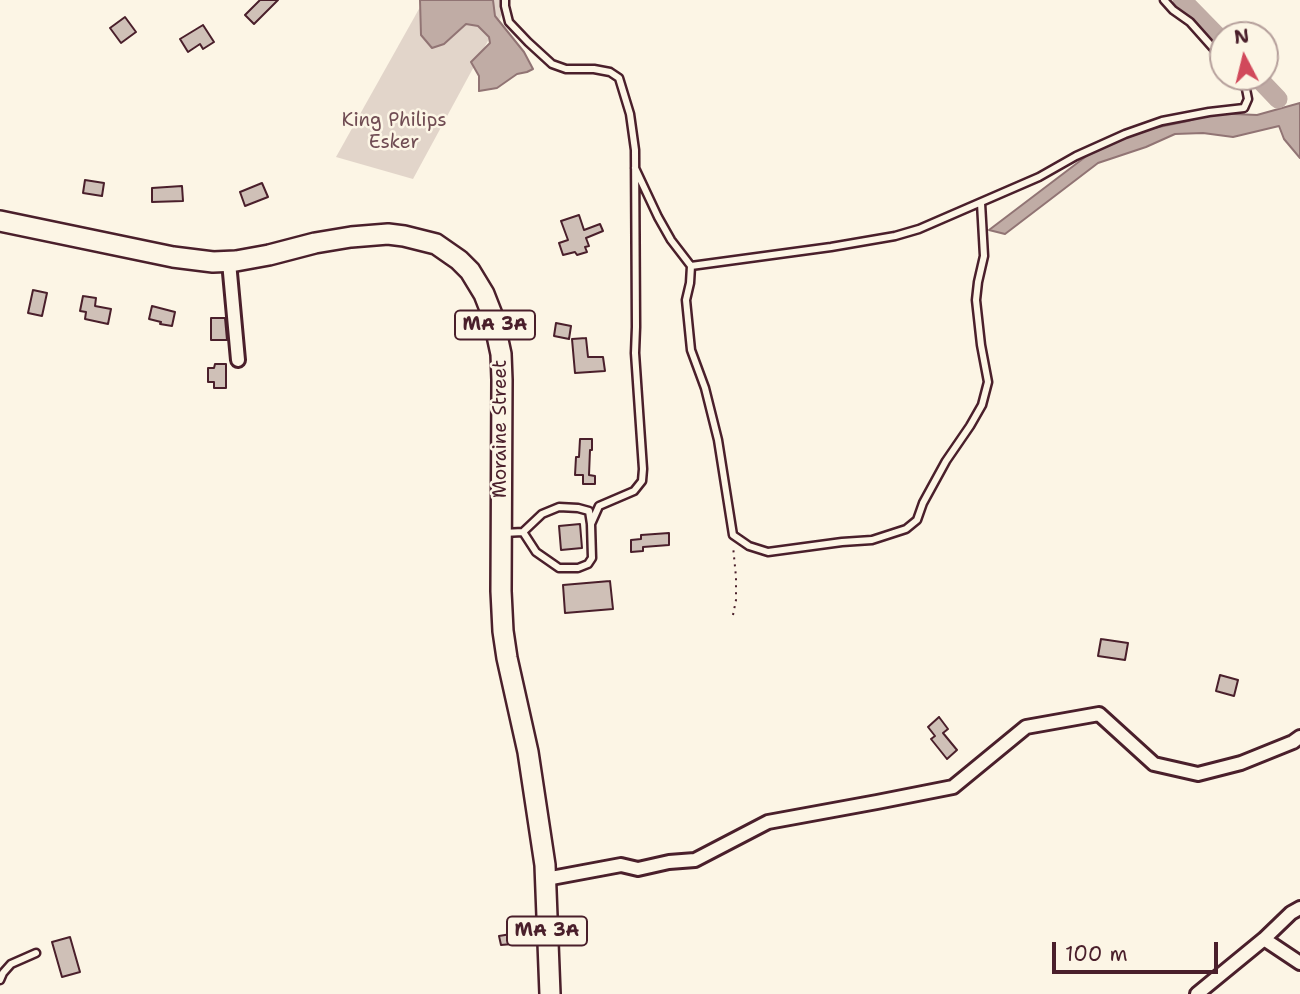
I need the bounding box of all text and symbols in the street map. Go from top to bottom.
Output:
north arrow [1209,21,1279,91]
text: N [1233,23,1251,50]
park label: King Philips Esker [341,110,447,154]
road number: MA 3A [455,310,535,340]
street label: Moraine Street [490,360,512,498]
road number: MA 3A [507,916,587,946]
scale bar [1055,928,1221,972]
text: 100 m [1065,940,1128,968]

